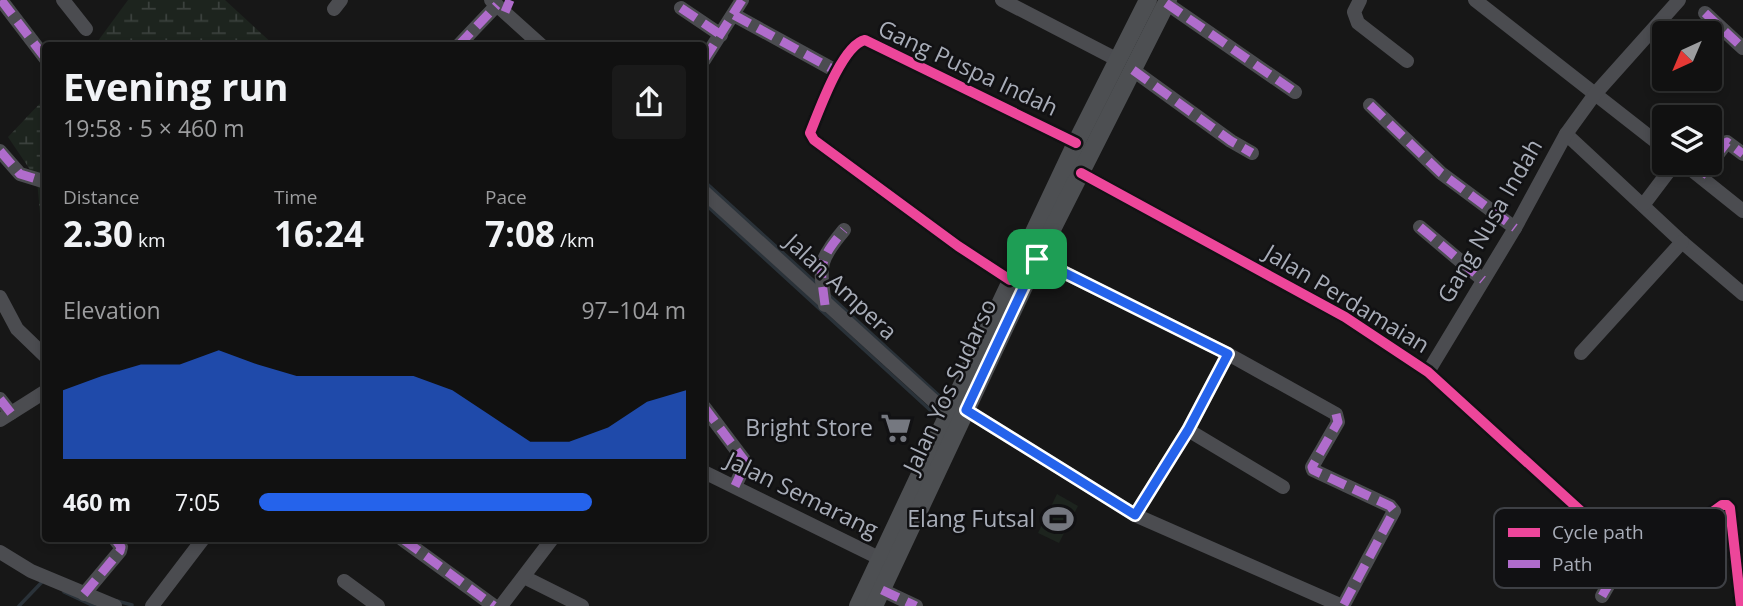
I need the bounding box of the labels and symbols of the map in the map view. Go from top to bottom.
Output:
street label: Gang Puspa Indah [873,11,1064,123]
north arrow [1652,21,1722,91]
street label: Gang Nusa Indah [1429,133,1549,308]
street label: Jalan Ampera [777,225,905,347]
pin [1007,229,1067,289]
street label: Jalan Perdamaian [1257,235,1436,360]
street label: Jalan Yos Sudarso [894,293,1004,480]
place label: Bright Store [745,411,873,443]
supermarket icon: Bright Store [879,411,913,445]
street label: Jalan Semarang [719,442,885,545]
place label: Elang Futsal [907,502,1035,534]
sports icon: Elang Futsal [1041,502,1075,536]
legend [1494,508,1726,588]
text: Cycle path [1552,519,1644,545]
text: Path [1552,551,1592,577]

